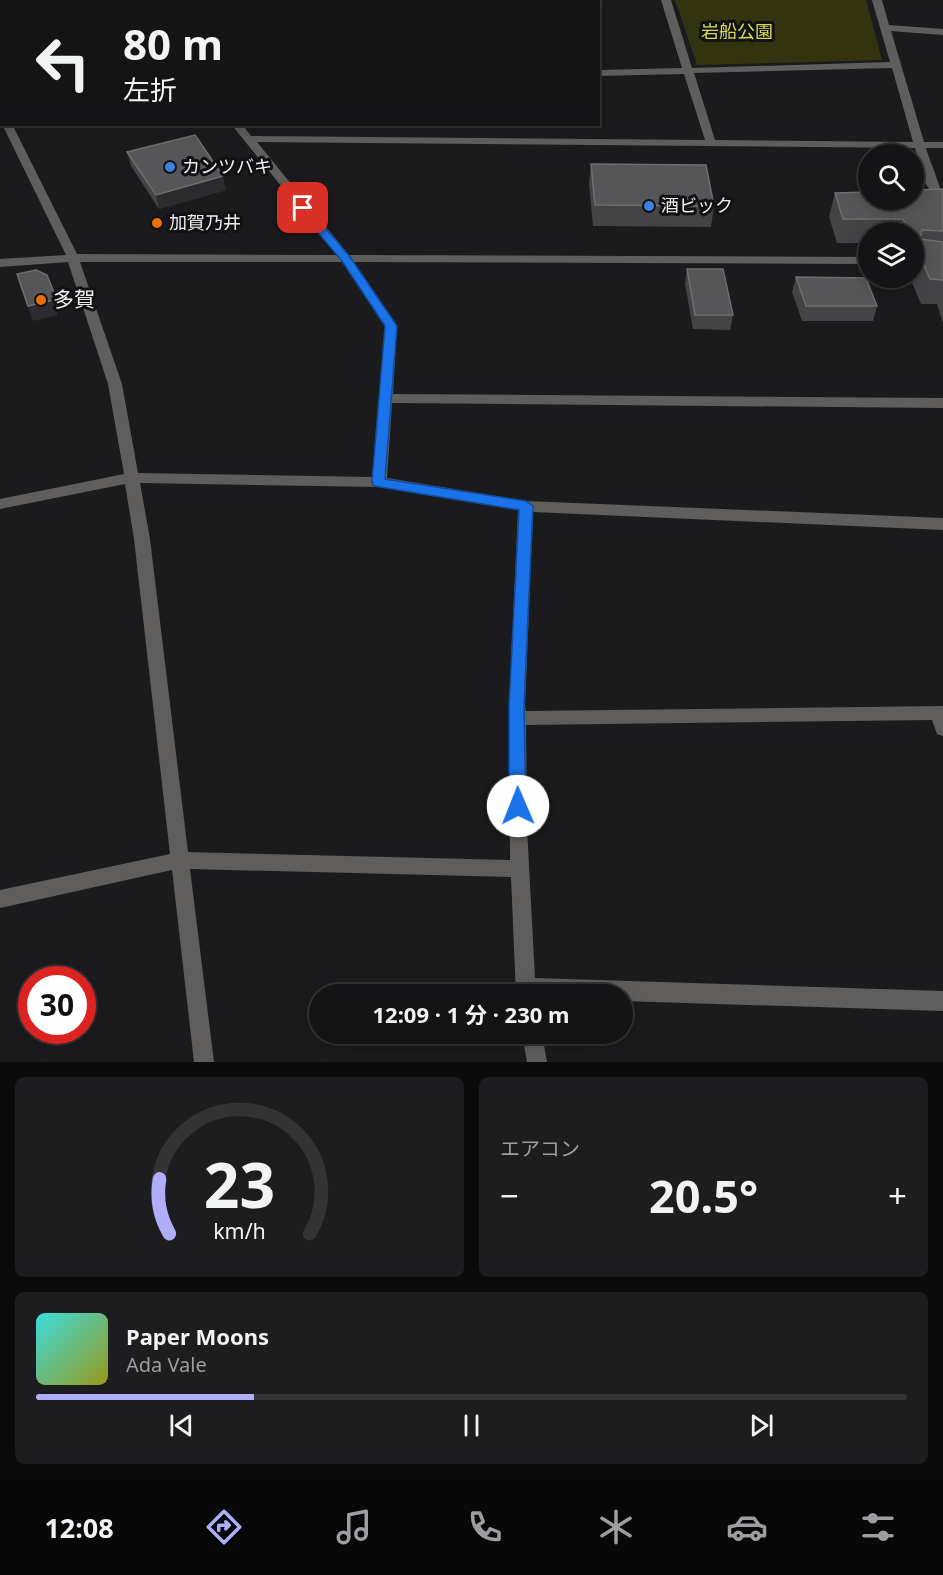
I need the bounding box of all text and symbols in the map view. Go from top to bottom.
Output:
text: 80 m [123,15,223,72]
park label: 岩船公園 [701,19,773,43]
icon: left [24,24,102,102]
text: 左折 [123,71,177,108]
map controls [858,144,924,288]
button: search [858,144,924,210]
place label: カンツバキ [182,154,272,178]
marker: カンツバキ [163,160,177,174]
pin [277,182,328,233]
icon: arrive [286,191,319,224]
place label: 酒ビック [661,193,733,217]
marker: 酒ビック [642,199,656,213]
place label: 加賀乃井 [169,210,241,234]
marker: 加賀乃井 [150,216,164,230]
button: layers [858,222,924,288]
place label: 多賀 [53,285,95,313]
marker: 多賀 [34,293,48,307]
position arrow [486,774,550,838]
speed limit sign: 30 [18,966,96,1044]
text: 12:09 · 1 分 · 230 m [373,999,570,1029]
text: エアコン [500,1135,580,1162]
text: 23 [204,1141,275,1226]
text: 20.5° [649,1165,758,1226]
text: − [500,1173,519,1218]
text: + [888,1173,907,1218]
text: km/h [213,1216,266,1245]
text: Paper Moons [126,1321,269,1351]
text: Ada Vale [126,1351,207,1378]
icon: previous [165,1409,198,1442]
icon: pause [455,1409,488,1442]
icon: next [745,1409,778,1442]
icon: directions [203,1506,245,1548]
icon: music [333,1506,375,1548]
icon: phone [464,1506,506,1548]
icon: climate [595,1506,637,1548]
icon: car [726,1506,768,1548]
icon: filters [857,1506,899,1548]
text: 12:08 [44,1509,114,1546]

